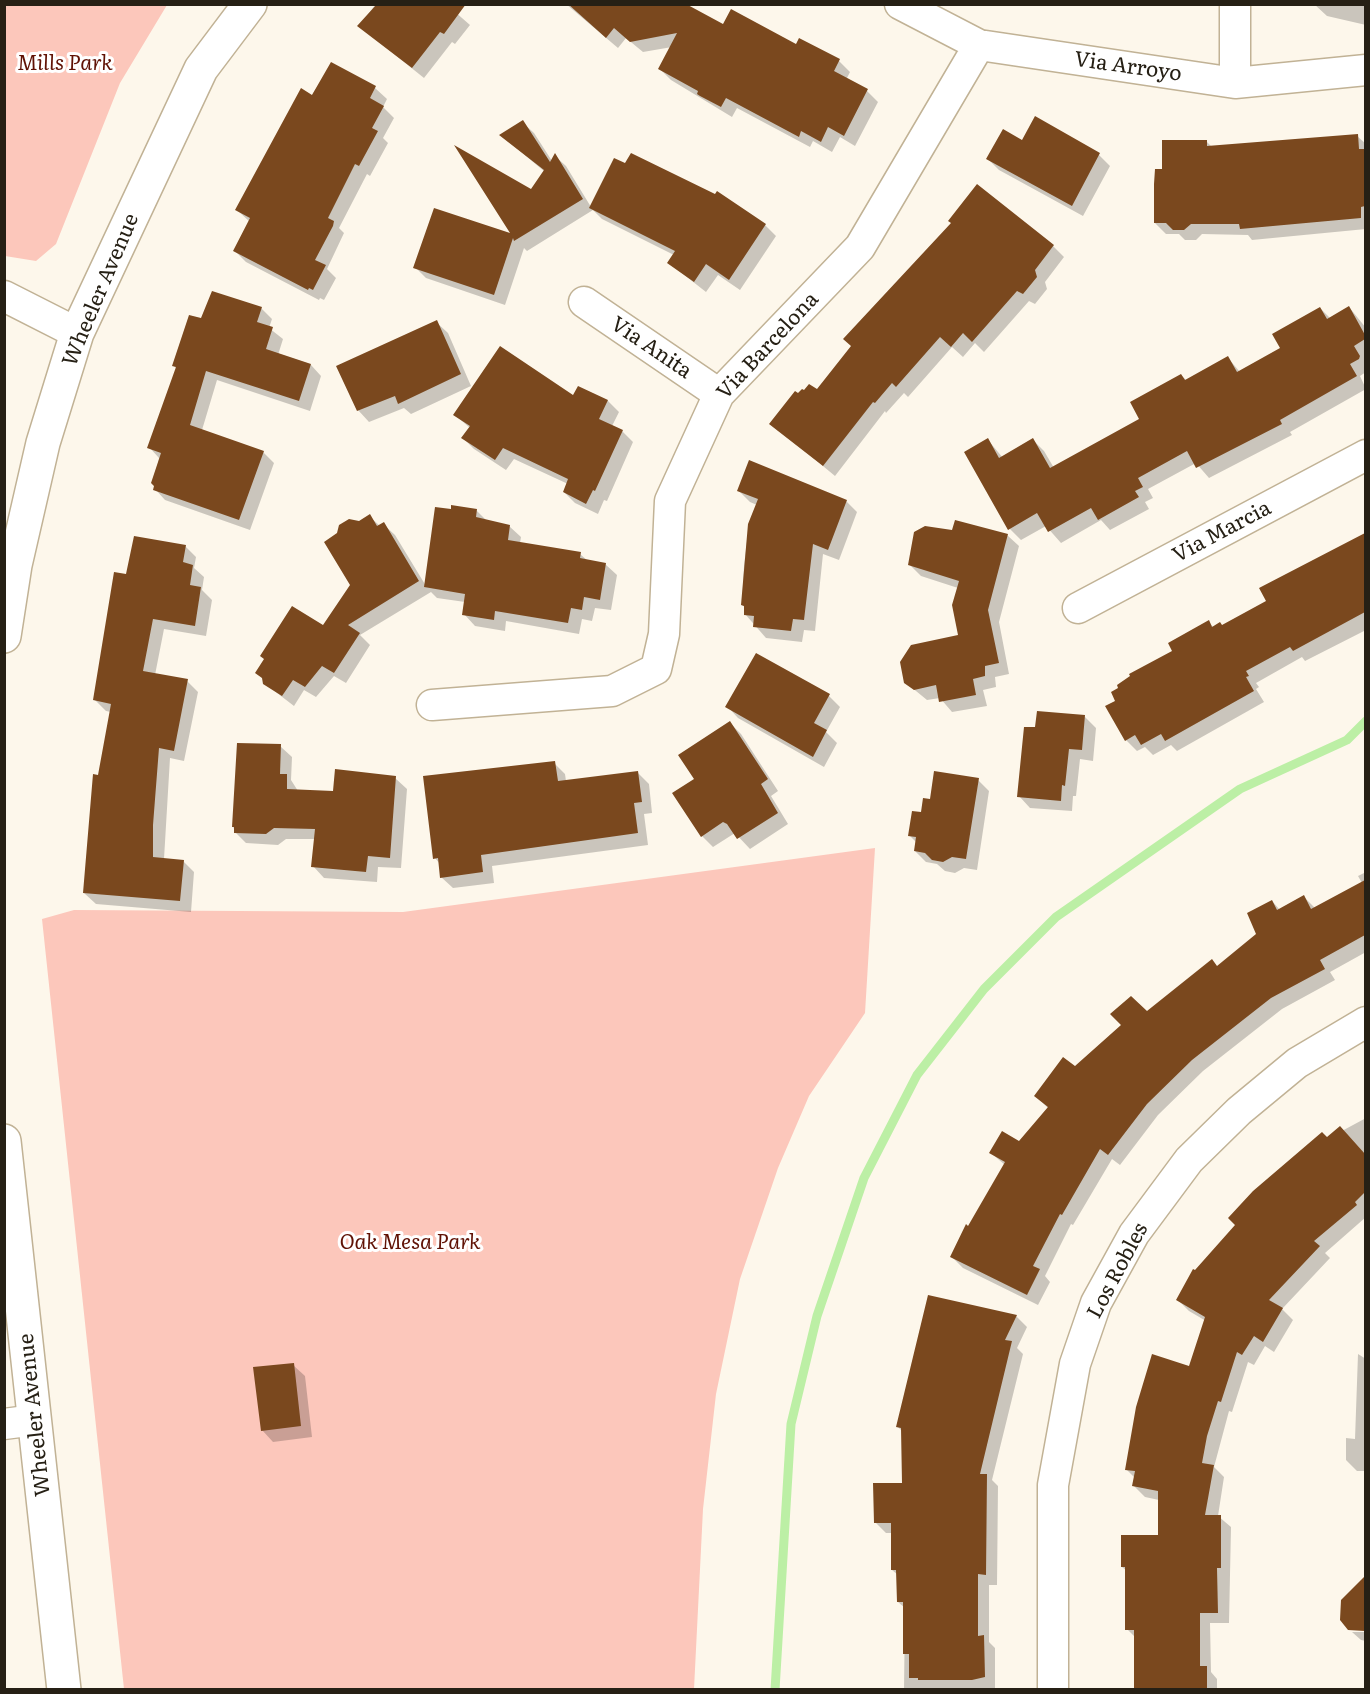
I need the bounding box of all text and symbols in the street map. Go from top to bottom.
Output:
street label: Via Arroyo [1073,47,1183,87]
park label: Mills Park [17,51,113,77]
street label: Wheeler Avenue [57,210,145,370]
street label: Via Barcelona [712,287,824,405]
street label: Via Anita [606,312,696,384]
street label: Via Marcia [1168,496,1276,568]
street label: Los Robles [1082,1219,1154,1323]
park label: Oak Mesa Park [339,1230,481,1256]
street label: Wheeler Avenue [14,1332,56,1498]

